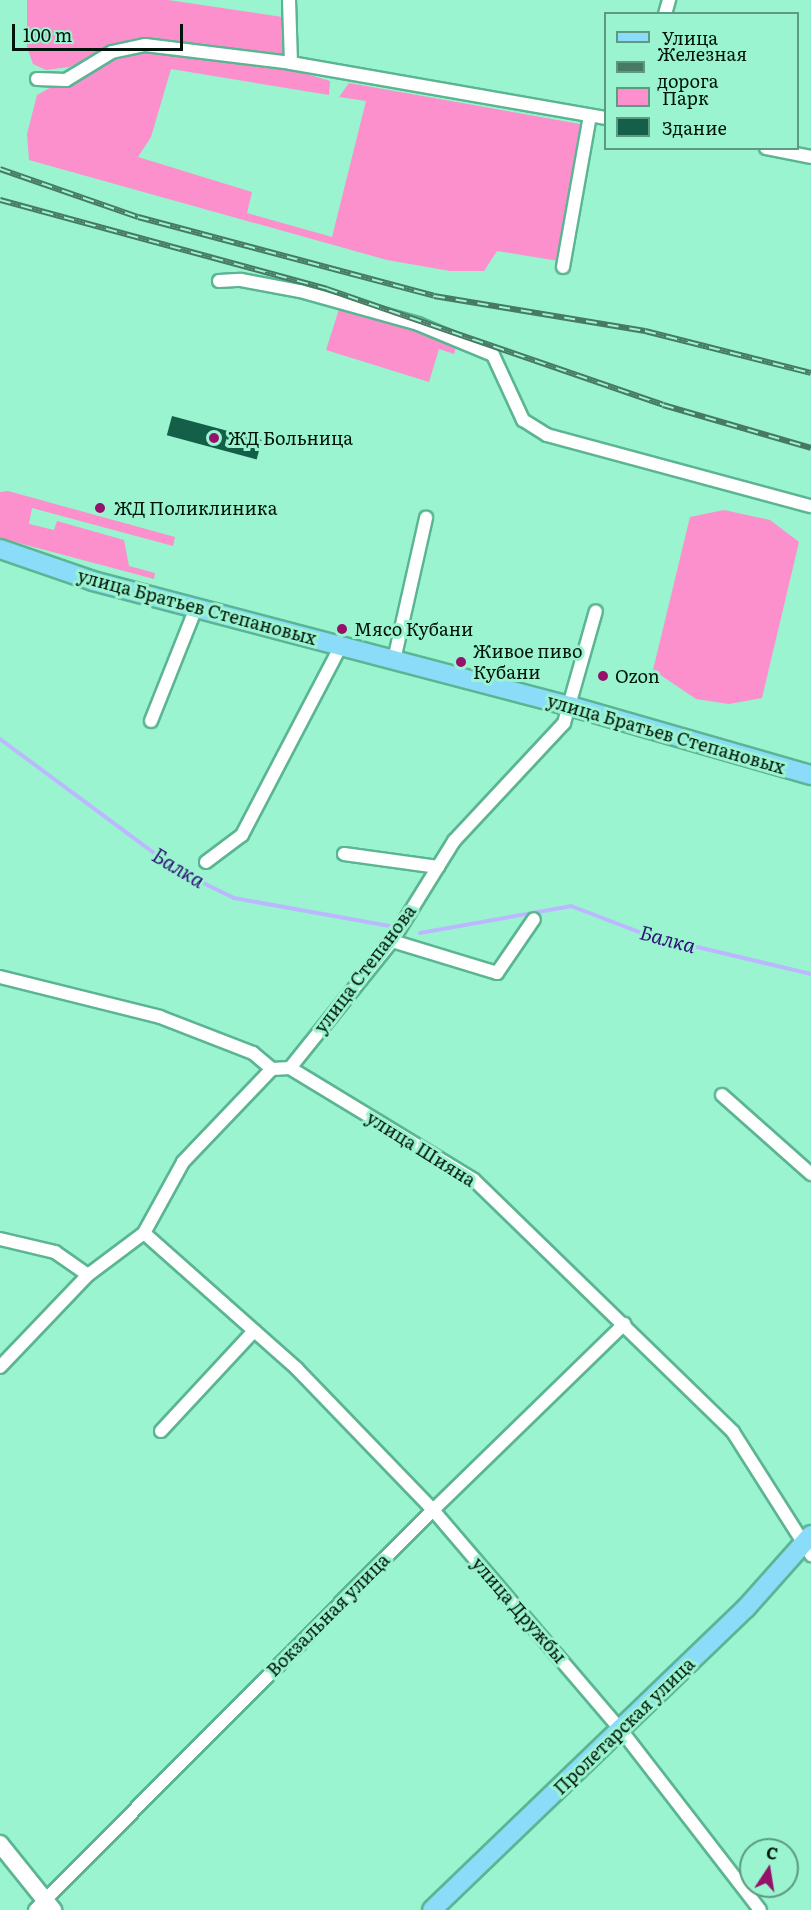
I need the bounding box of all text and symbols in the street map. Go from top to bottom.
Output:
scale bar [15,12,186,50]
legend [604,12,799,150]
text: 100 m [23,21,72,48]
text: Улица [662,24,718,51]
text: Железная дорога [657,40,747,94]
text: Парк [662,84,709,111]
text: Здание [662,114,727,141]
place label: ЖД Больница [228,427,353,449]
marker: ЖД Больница [205,429,223,447]
place label: ЖД Поликлиника [114,497,277,519]
marker: ЖД Поликлиника [91,499,109,517]
street label: улица Братьев Степановых [75,565,319,649]
place label: Мясо Кубани [354,618,473,640]
marker: Мясо Кубани [335,622,349,636]
place label: Живое пиво Кубани [473,641,582,684]
marker: Живое пиво Кубани [454,655,468,669]
place label: Ozon [615,665,660,687]
marker: Ozon [596,669,610,683]
street label: улица Братьев Степановых [545,690,787,778]
water label: Балка [148,842,210,892]
street label: улица Степанова [310,901,420,1037]
water label: Балка [637,919,699,957]
street label: улица Шияна [362,1107,480,1191]
street label: Вокзальная улица [262,1549,394,1681]
street label: улица Дружбы [467,1553,571,1667]
street label: Пролетарская улица [549,1653,699,1799]
north arrow [739,1838,799,1898]
text: С [764,1839,780,1865]

